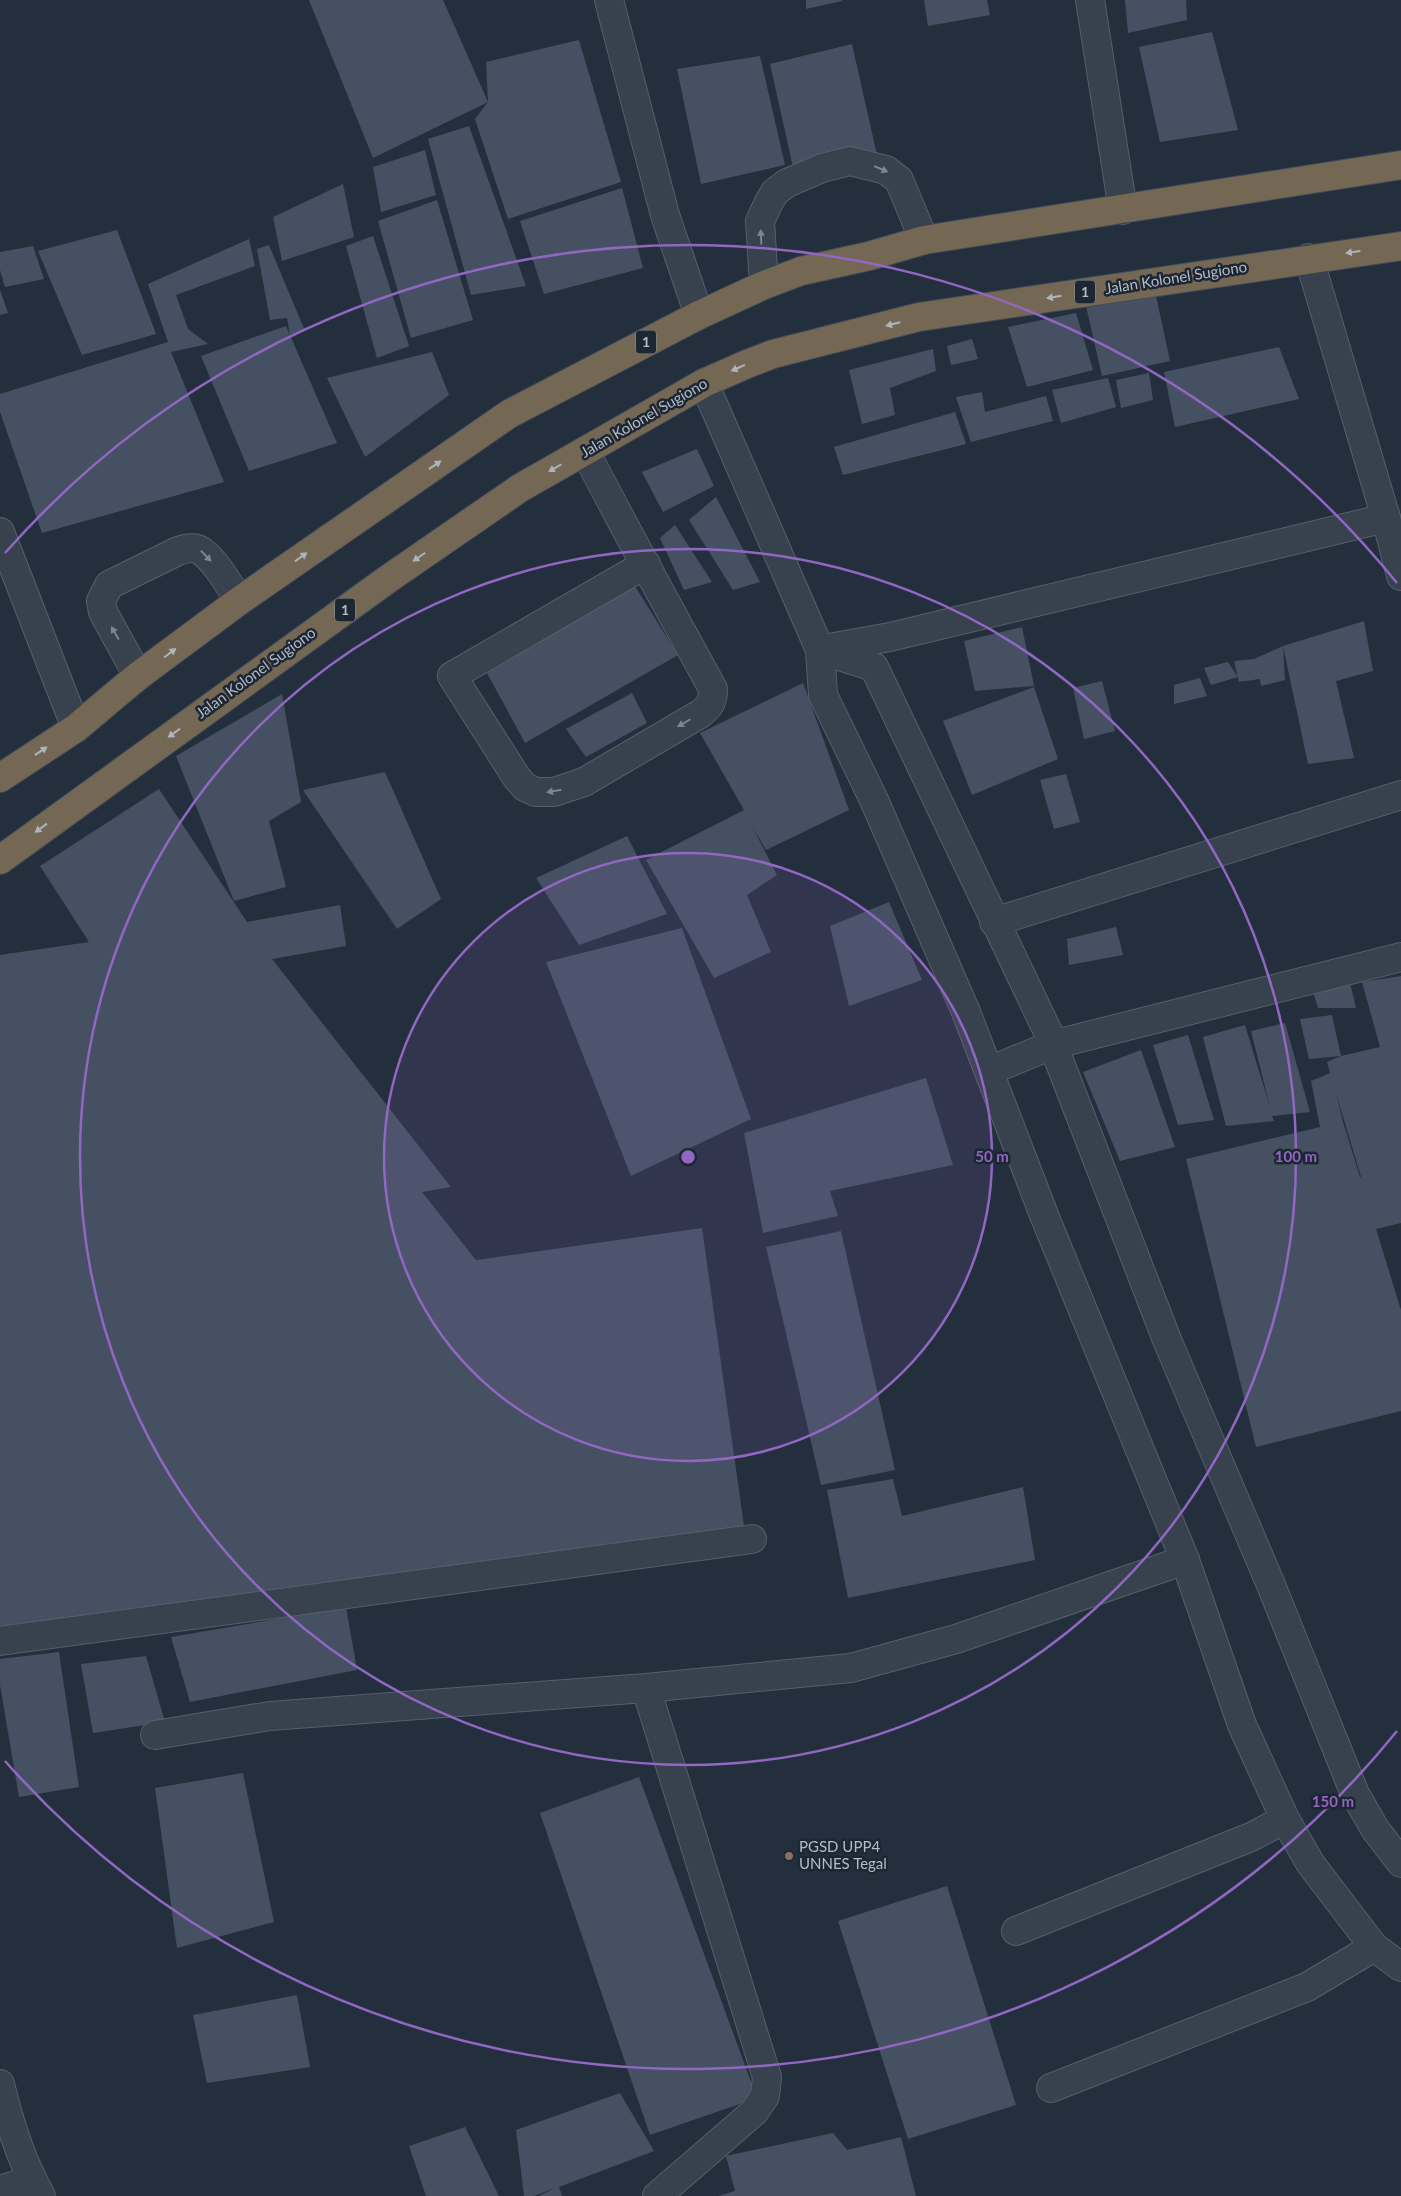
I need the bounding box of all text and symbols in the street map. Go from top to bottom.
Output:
one-way arrow [874,166,888,174]
one-way arrow [757,228,765,244]
one-way arrow [1344,248,1360,256]
street label: Jalan Kolonel Sugiono [1104,257,1248,297]
road number: 1 [1075,280,1095,304]
one-way arrow [1045,293,1061,301]
one-way arrow [886,320,901,328]
road number: 1 [636,331,656,354]
one-way arrow [731,364,745,372]
street label: Jalan Kolonel Sugiono [577,373,710,461]
one-way arrow [428,460,442,470]
one-way arrow [548,464,563,472]
one-way arrow [200,550,212,562]
one-way arrow [294,552,307,563]
one-way arrow [413,552,426,562]
road number: 1 [335,598,355,622]
street label: Jalan Kolonel Sugiono [192,623,319,722]
one-way arrow [111,627,120,640]
one-way arrow [163,648,177,658]
one-way arrow [678,719,691,728]
one-way arrow [167,728,180,738]
one-way arrow [34,747,47,756]
one-way arrow [546,787,562,795]
one-way arrow [35,823,48,833]
text: 50 m [975,1147,1009,1165]
text: 100 m [1275,1147,1317,1165]
centre of rings [679,1148,697,1166]
text: 150 m [1312,1792,1354,1810]
place label: PGSD UPP4 UNNES Tegal [799,1837,887,1872]
marker: PGSD UPP4 UNNES Tegal [783,1850,795,1862]

